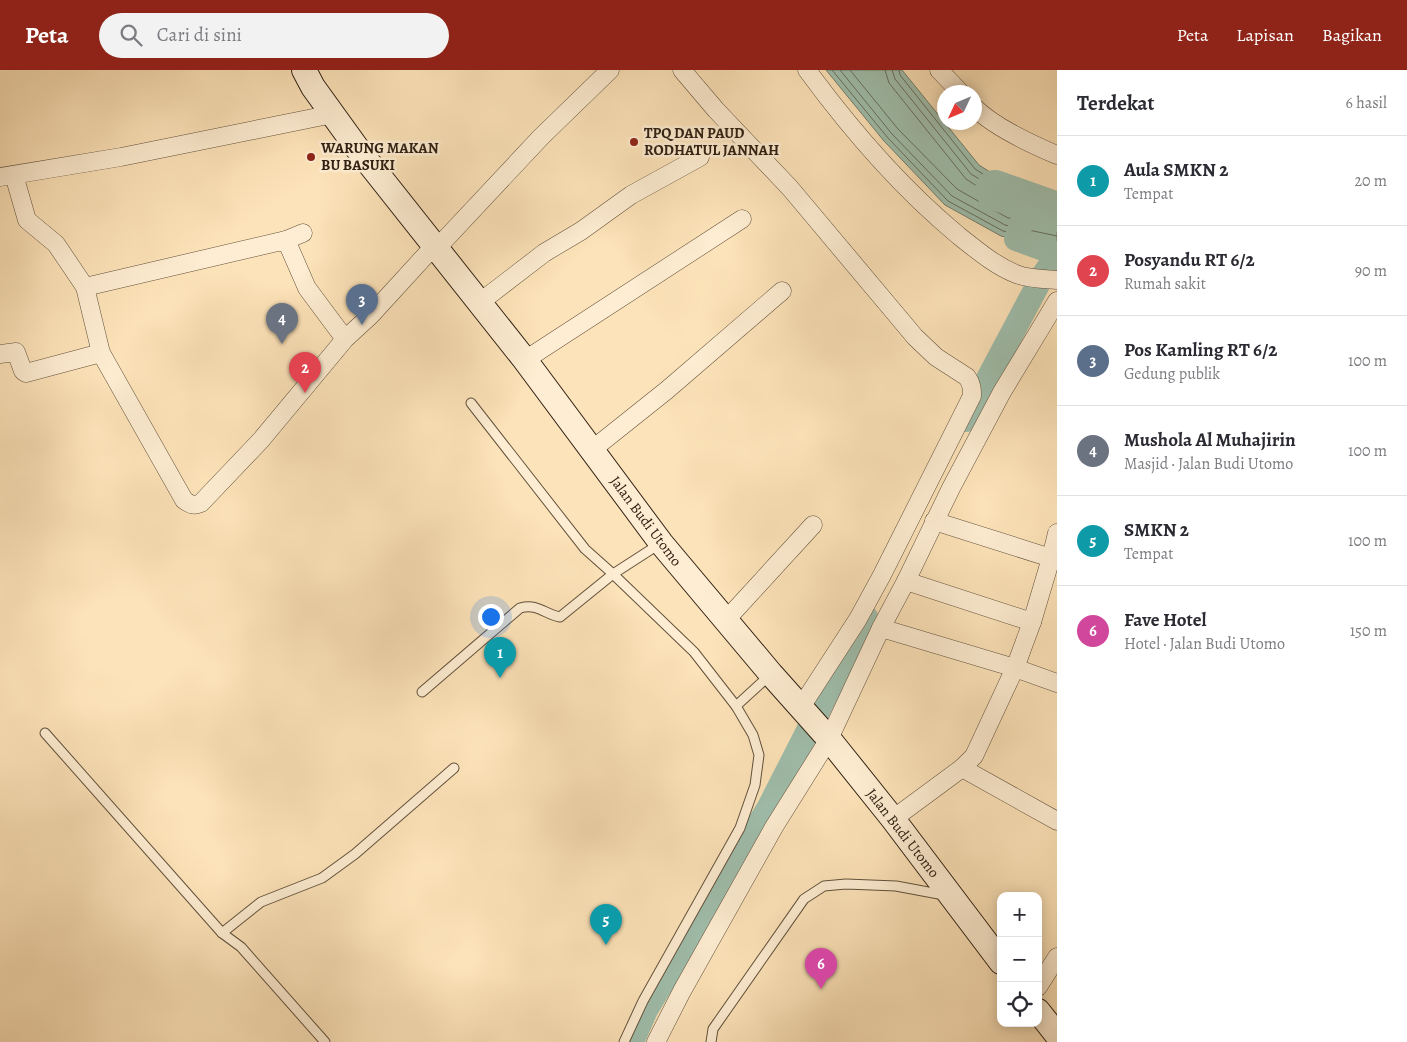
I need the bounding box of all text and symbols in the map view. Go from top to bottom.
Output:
search box [99,13,449,58]
text: Peta [25,19,69,51]
icon: search [117,21,145,49]
text: Cari di sini [157,22,242,48]
text: Peta [1177,23,1208,47]
text: Lapisan [1236,23,1294,47]
text: Bagikan [1322,23,1382,47]
north arrow [937,85,982,130]
text: Terdekat [1077,89,1155,117]
text: 6 hasil [1346,92,1387,114]
place label: TPQ DAN PAUD RODHATUL JANNAH [644,123,779,160]
marker: TPQ DAN PAUD RODHATUL JANNAH [628,136,640,148]
place label: WARUNG MAKAN BU BASUKI [320,138,439,175]
marker: WARUNG MAKAN BU BASUKI [305,151,317,163]
text: Aula SMKN 2 [1124,157,1228,183]
text: 1 [1090,170,1096,192]
text: 20 m [1354,170,1387,192]
text: Tempat [1124,183,1173,205]
text: Posyandu RT 6/2 [1124,247,1255,273]
text: 2 [1089,260,1097,282]
text: 90 m [1355,260,1387,282]
text: Rumah sakit [1124,273,1206,295]
pin: 3 [346,284,378,325]
pin: 4 [266,303,298,344]
text: Pos Kamling RT 6/2 [1124,337,1277,363]
text: 3 [1090,350,1096,372]
text: 100 m [1348,350,1387,372]
pin: 2 [289,352,321,393]
text: Gedung publik [1124,363,1220,385]
text: Mushola Al Muhajirin [1124,427,1296,453]
text: 4 [1089,440,1097,462]
text: 100 m [1348,440,1387,462]
text: Masjid · Jalan Budi Utomo [1124,453,1293,475]
street label: Jalan Budi Utomo [605,472,687,570]
text: SMKN 2 [1124,517,1189,543]
text: 5 [1090,530,1096,552]
text: 100 m [1348,530,1387,552]
text: Tempat [1124,543,1173,565]
your location [478,604,504,630]
text: Fave Hotel [1124,607,1207,633]
text: 6 [1089,620,1097,642]
text: 150 m [1350,620,1387,642]
text: Hotel · Jalan Budi Utomo [1124,633,1285,655]
pin: 1 [484,637,516,678]
street label: Jalan Budi Utomo [862,784,944,882]
map controls [997,892,1042,1027]
button: + [997,892,1042,937]
pin: 5 [590,904,622,945]
button: − [997,937,1042,982]
pin: 6 [805,948,837,989]
button: locate [997,982,1042,1027]

